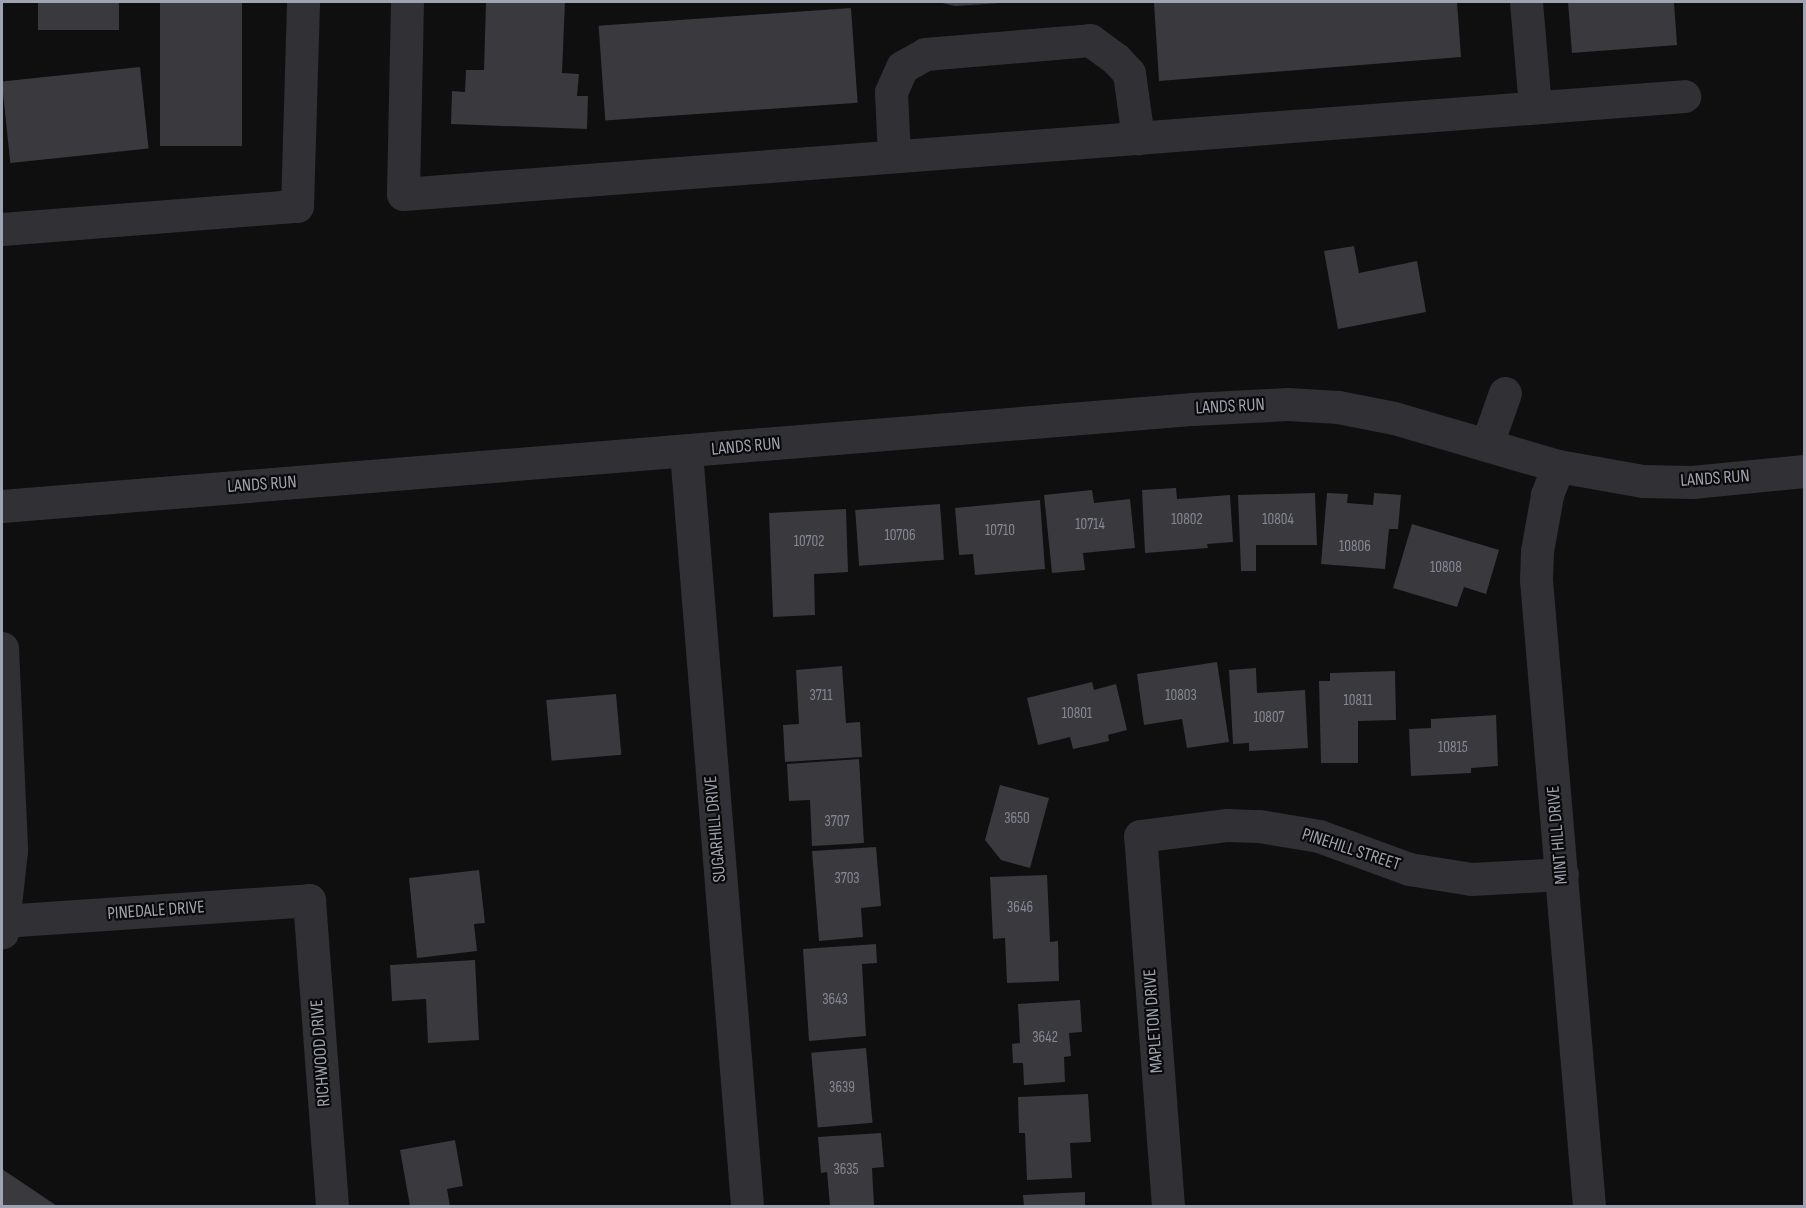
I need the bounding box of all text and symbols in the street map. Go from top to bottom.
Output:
street label: LANDS RUN [1195,394,1265,420]
street label: LANDS RUN [711,433,781,461]
street label: LANDS RUN [1680,466,1750,492]
street label: LANDS RUN [227,472,297,498]
house number: 10802 [1171,511,1203,529]
house number: 10804 [1262,511,1294,529]
house number: 10714 [1075,516,1105,534]
house number: 10710 [985,522,1015,540]
house number: 10706 [884,527,916,545]
house number: 10702 [794,533,824,551]
house number: 10806 [1339,538,1371,556]
house number: 10808 [1430,559,1462,577]
house number: 3711 [810,687,832,705]
house number: 10803 [1165,687,1197,705]
house number: 10811 [1343,692,1373,710]
house number: 10801 [1062,705,1092,723]
house number: 10807 [1253,709,1285,727]
house number: 10815 [1438,739,1468,757]
street label: SUGARHILL DRIVE [701,775,731,883]
street label: MINT HILL DRIVE [1543,785,1573,885]
house number: 3650 [1004,810,1030,828]
house number: 3707 [825,813,849,831]
street label: PINEHILL STREET [1299,824,1403,876]
house number: 3703 [834,870,860,888]
street label: PINEDALE DRIVE [107,897,205,925]
house number: 3646 [1007,899,1033,917]
street label: MAPLETON DRIVE [1140,968,1168,1074]
house number: 3643 [822,991,848,1009]
street label: RICHWOOD DRIVE [306,999,336,1107]
house number: 3642 [1032,1029,1058,1047]
house number: 3639 [829,1079,855,1097]
house number: 3635 [833,1161,859,1179]

